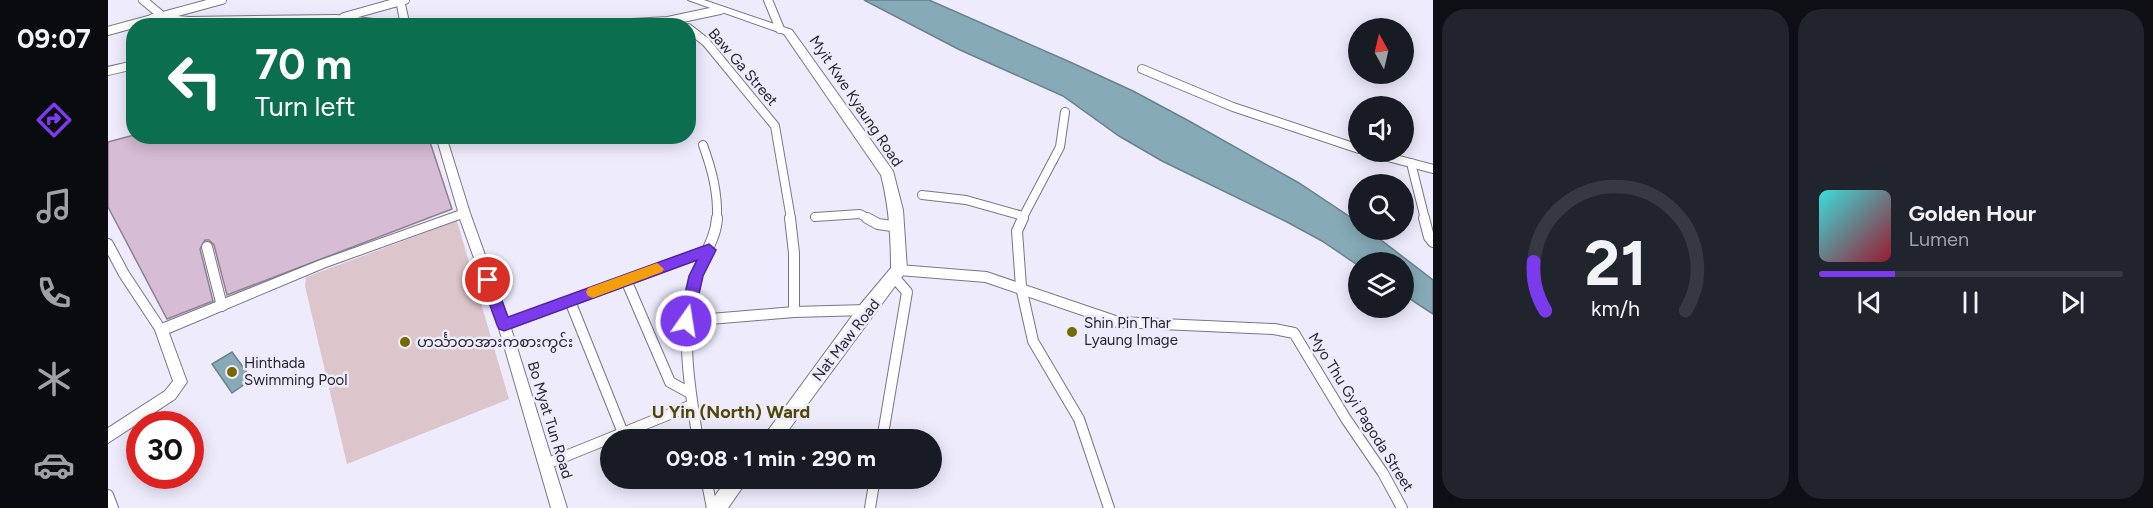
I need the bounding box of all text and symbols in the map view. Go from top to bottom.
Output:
north arrow [1348,18,1414,84]
map controls [1348,18,1414,318]
text: 09:07 [17,22,91,55]
street label: Baw Ga Street [704,25,782,110]
street label: Myit Kwe Kyaung Road [805,32,907,170]
text: 70 m [255,39,352,90]
icon: left [156,42,234,120]
text: Turn left [255,90,355,123]
button: sound [1348,96,1414,162]
icon: directions [33,99,75,141]
button: search [1348,174,1414,240]
icon: music [33,185,75,227]
text: Golden Hour [1909,200,2036,227]
text: 21 [1584,226,1646,301]
text: Lumen [1909,227,1969,251]
button: layers [1348,252,1414,318]
pin [462,254,513,305]
icon: arrive [471,263,504,296]
icon: phone [33,272,75,314]
icon: previous [1853,286,1886,319]
icon: pause [1954,286,1987,319]
icon: next [2056,286,2089,319]
position arrow [654,289,718,353]
street label: Nat Maw Road [808,296,884,384]
text: km/h [1591,296,1640,321]
place label: Shin Pin Thar Lyaung Image [1084,314,1178,349]
marker: Shin Pin Thar Lyaung Image [1065,325,1079,339]
street label: Myo Thu Gyi Pagoda Street [1305,329,1418,495]
place label: ဟင်္သာတအားကစားကွင်း [417,332,573,353]
marker: ဟင်္သာတအားကစားကွင်း [398,335,412,349]
place label: Hinthada Swimming Pool [244,354,348,389]
icon: climate [33,358,75,400]
street label: Bo Myat Tun Road [524,359,576,481]
marker: Hinthada Swimming Pool [225,365,239,379]
district label: U Yin (North) Ward [652,401,810,423]
speed limit sign: 30 [126,411,204,489]
icon: car [33,444,75,486]
text: 09:08 · 1 min · 290 m [666,445,876,472]

